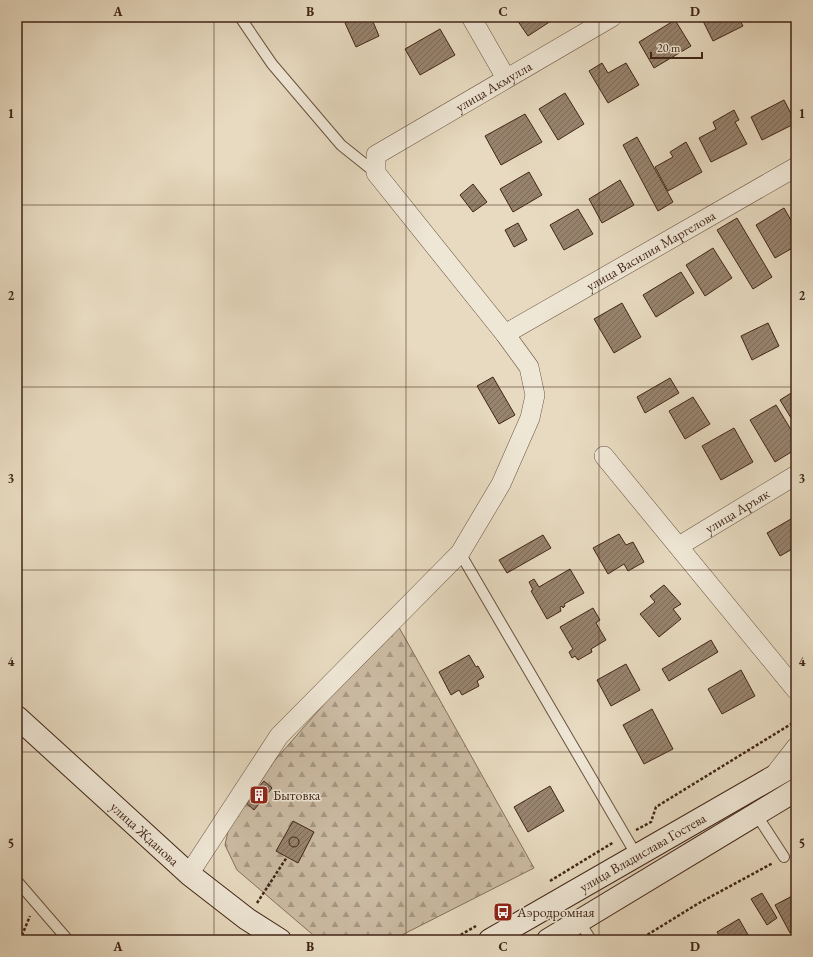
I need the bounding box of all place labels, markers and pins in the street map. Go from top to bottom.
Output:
building icon: Бытовка [248,784,270,806]
place label: Бытовка [273,786,321,804]
bus stop icon: Аэродромная [492,901,514,923]
place label: Аэродромная [516,903,595,921]

